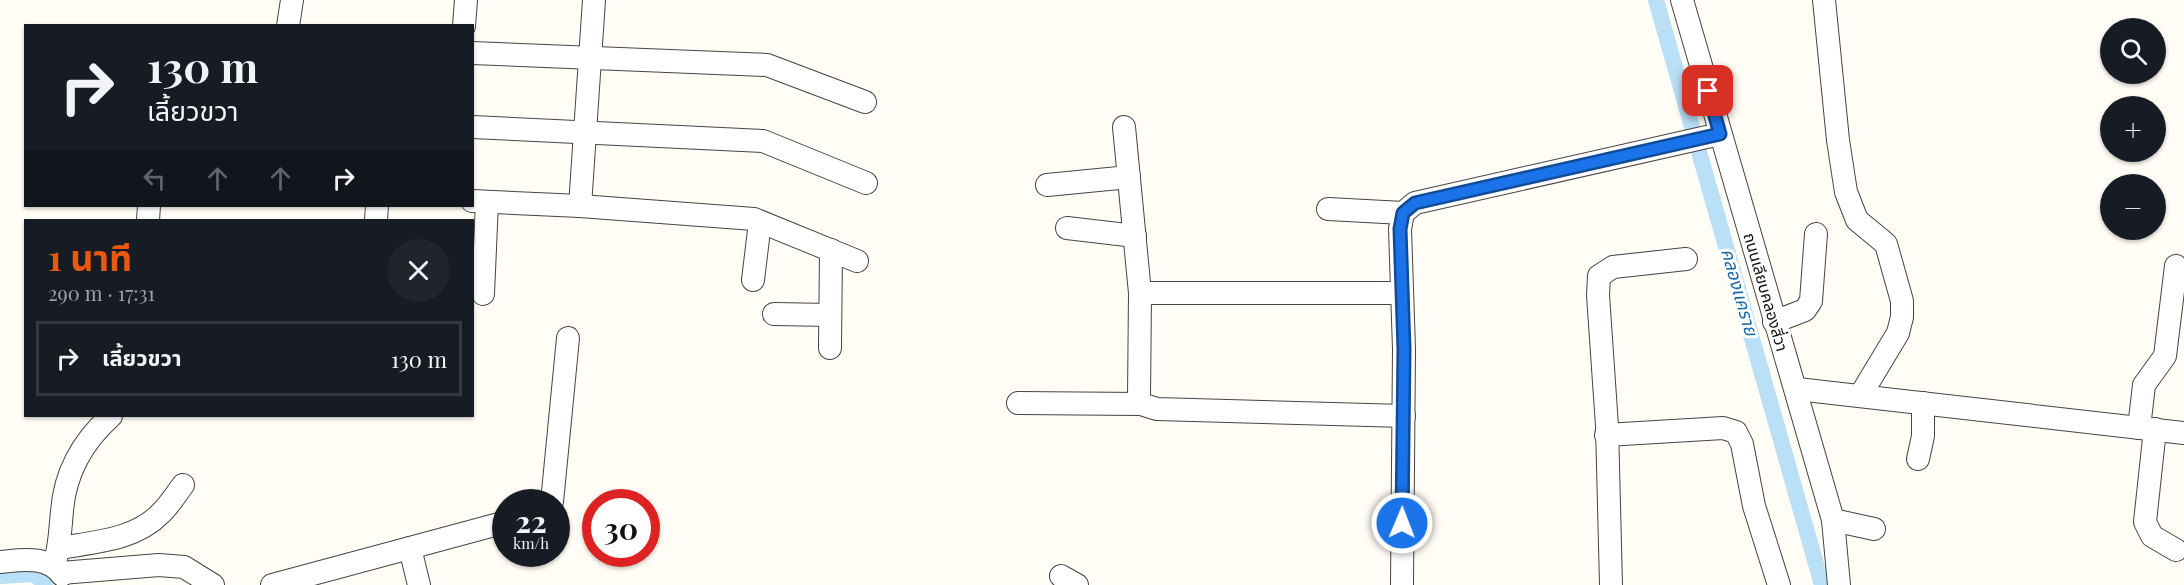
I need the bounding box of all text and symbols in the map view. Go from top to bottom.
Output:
map controls [2100,18,2166,240]
button: search [2100,18,2166,84]
text: 130 m [147,38,258,94]
icon: right [48,48,126,126]
pin [1682,65,1733,116]
icon: arrive [1691,74,1724,107]
text: เลี้ยวขวา [147,92,238,128]
button: + [2100,96,2166,162]
icon: left [138,162,171,195]
icon: ahead [201,162,234,195]
icon: ahead [264,162,297,195]
icon: right [327,162,360,195]
button: − [2100,174,2166,240]
street label: ถนนเลียบคลองสี่วา [1740,230,1793,354]
text: 1 นาที [48,232,132,280]
button: close [387,239,450,302]
water label: คลองเเคราย [1716,245,1764,339]
text: 290 m · 17:31 [48,279,155,306]
icon: right [51,342,84,375]
text: เลี้ยวขวา [102,342,182,372]
text: 130 m [391,344,447,374]
speed limit sign: 30 [582,489,660,567]
position arrow [1370,491,1434,555]
text: 22 [515,501,547,541]
text: km/h [513,533,549,553]

